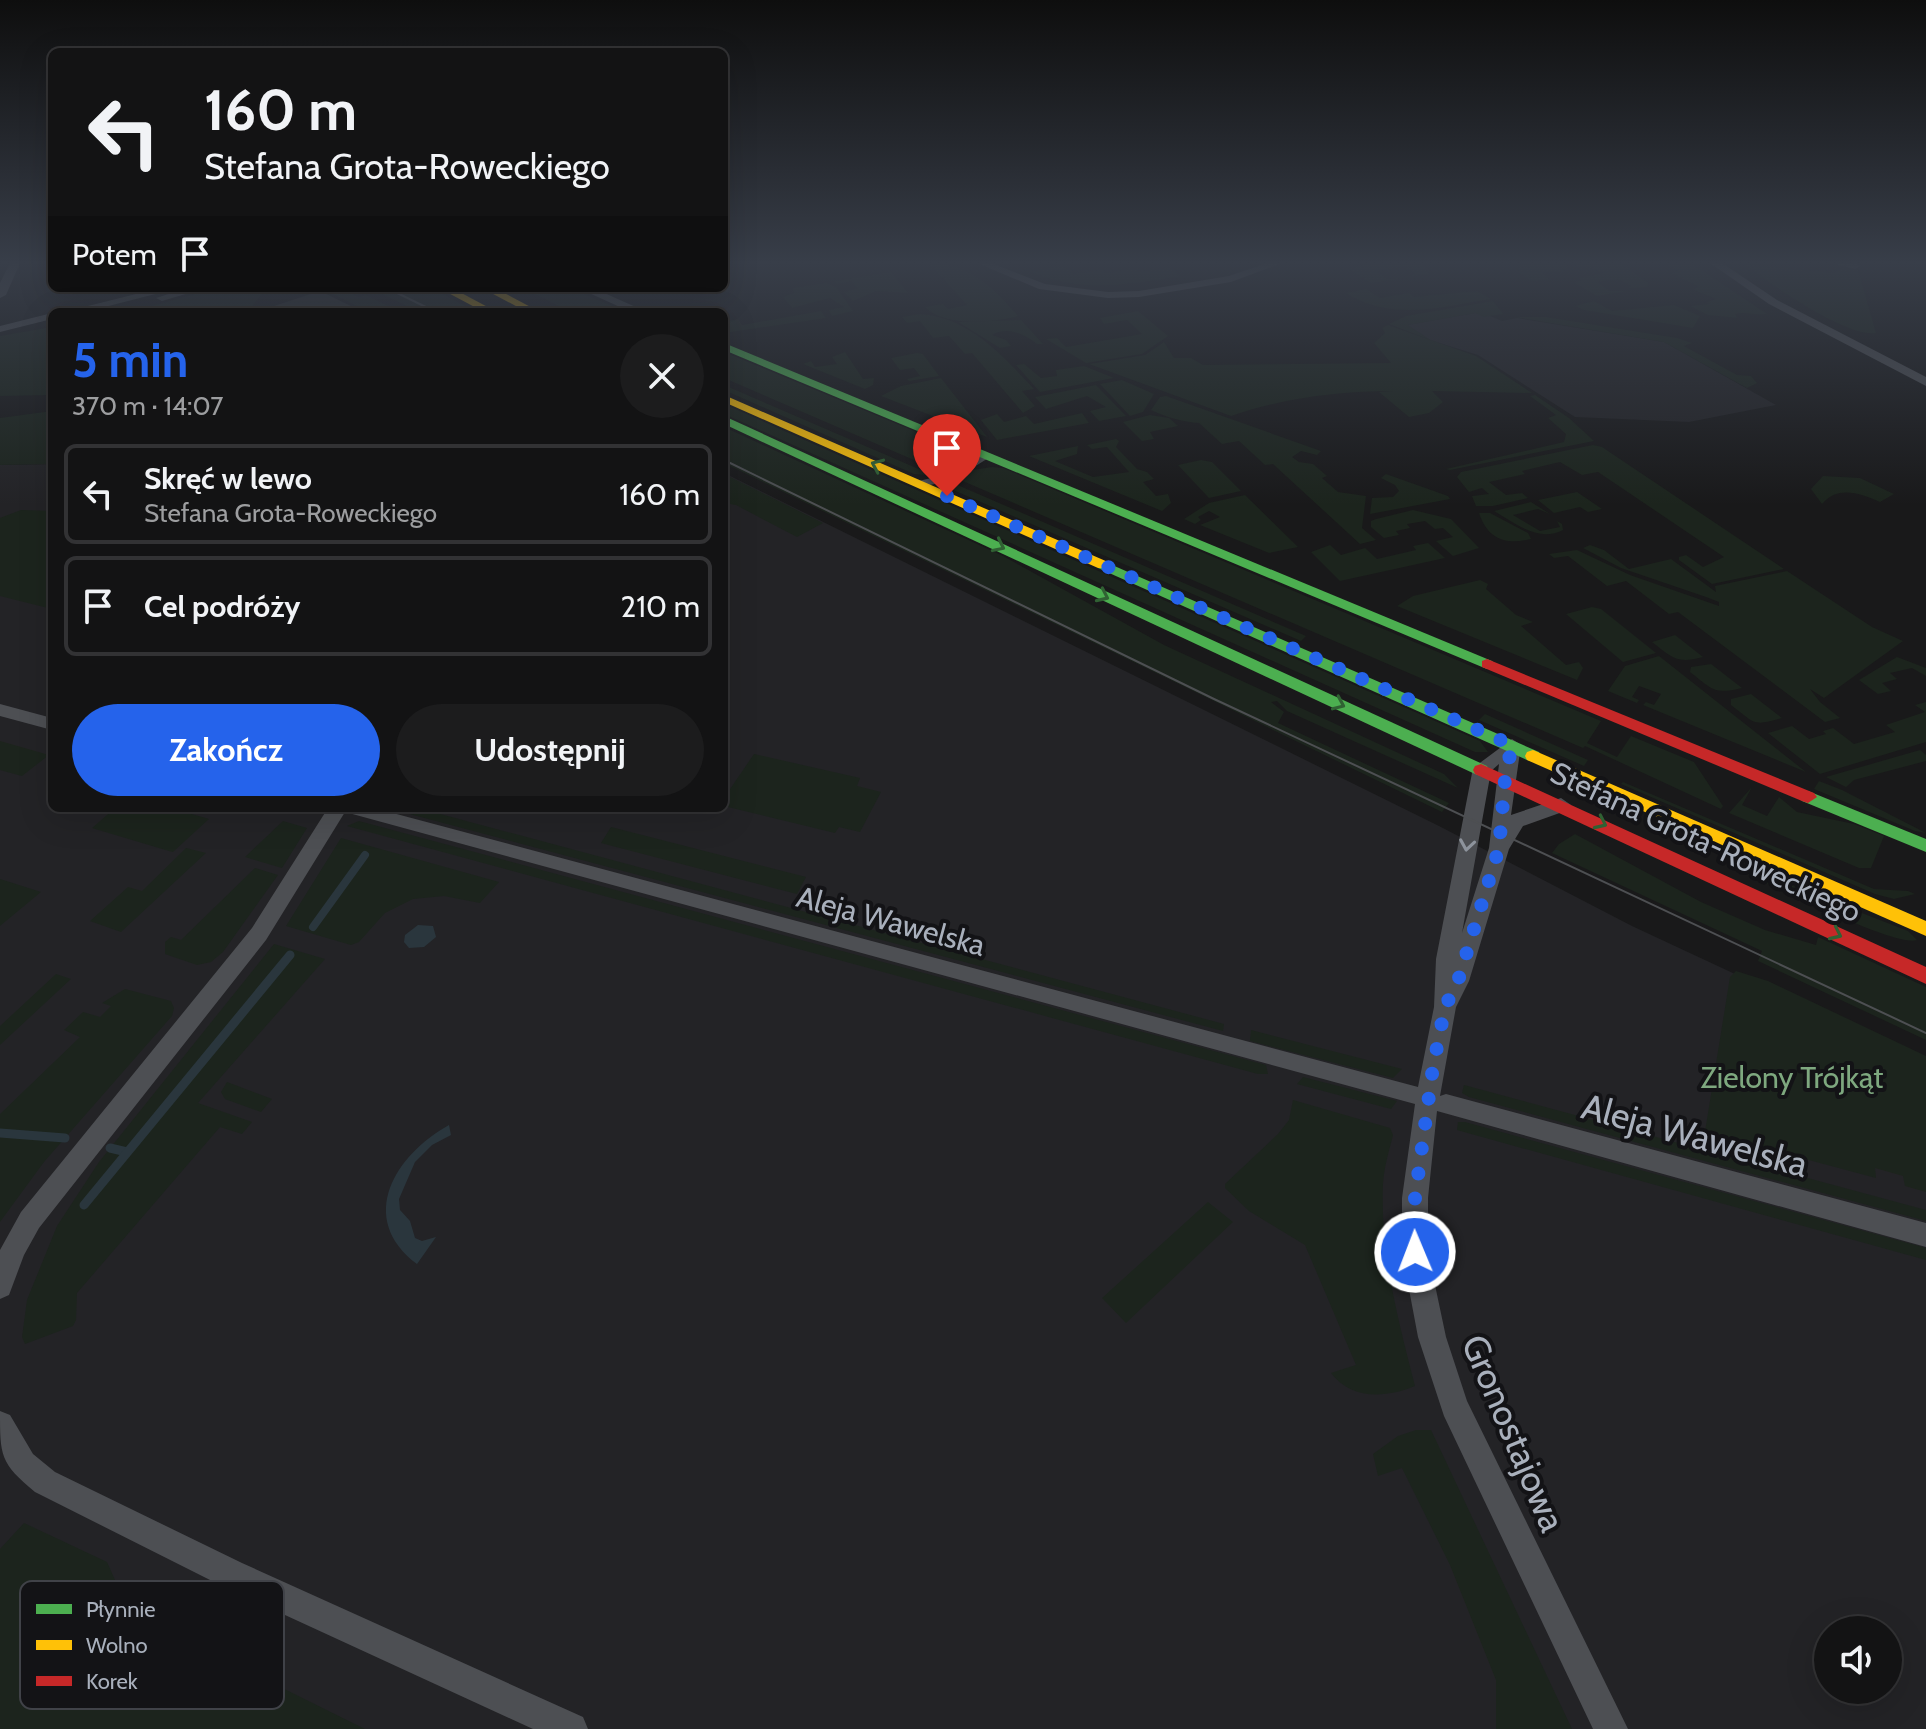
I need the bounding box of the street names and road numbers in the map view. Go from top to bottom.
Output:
street label: Stefana Grota-Roweckiego [1545,754,1867,930]
street label: Aleja Wawelska [793,878,990,964]
street label: Aleja Wawelska [1577,1084,1813,1186]
street label: Gronostajowa [1453,1328,1575,1538]

